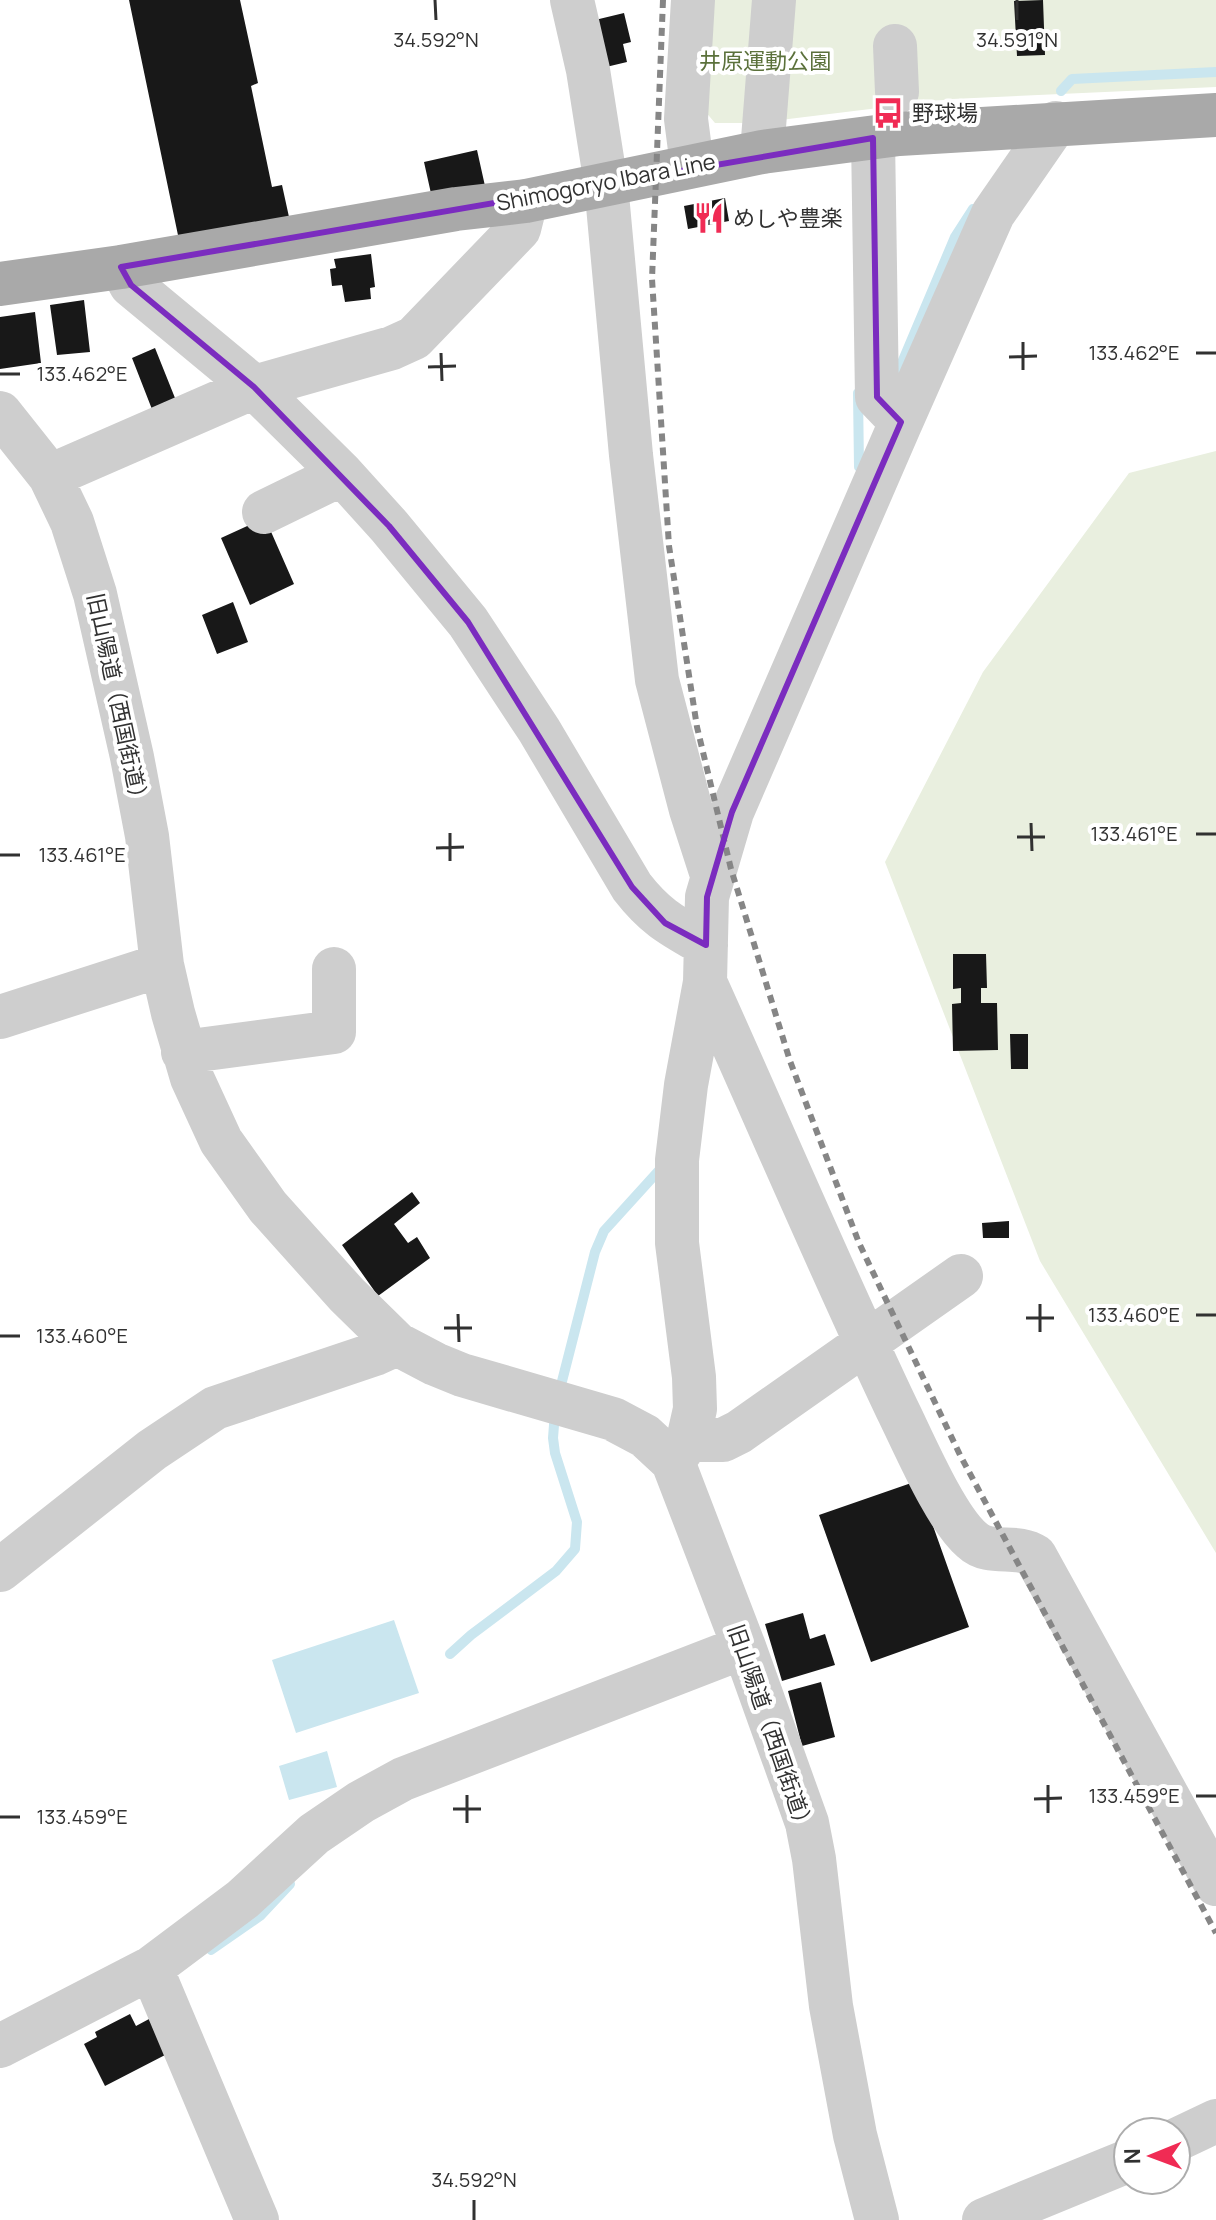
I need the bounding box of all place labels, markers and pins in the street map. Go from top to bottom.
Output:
bus stop icon: 野球場 [871,96,905,130]
place label: 野球場 [912,98,978,128]
restaurant icon: めしや豊楽 [692,201,726,235]
place label: めしや豊楽 [733,203,843,233]

